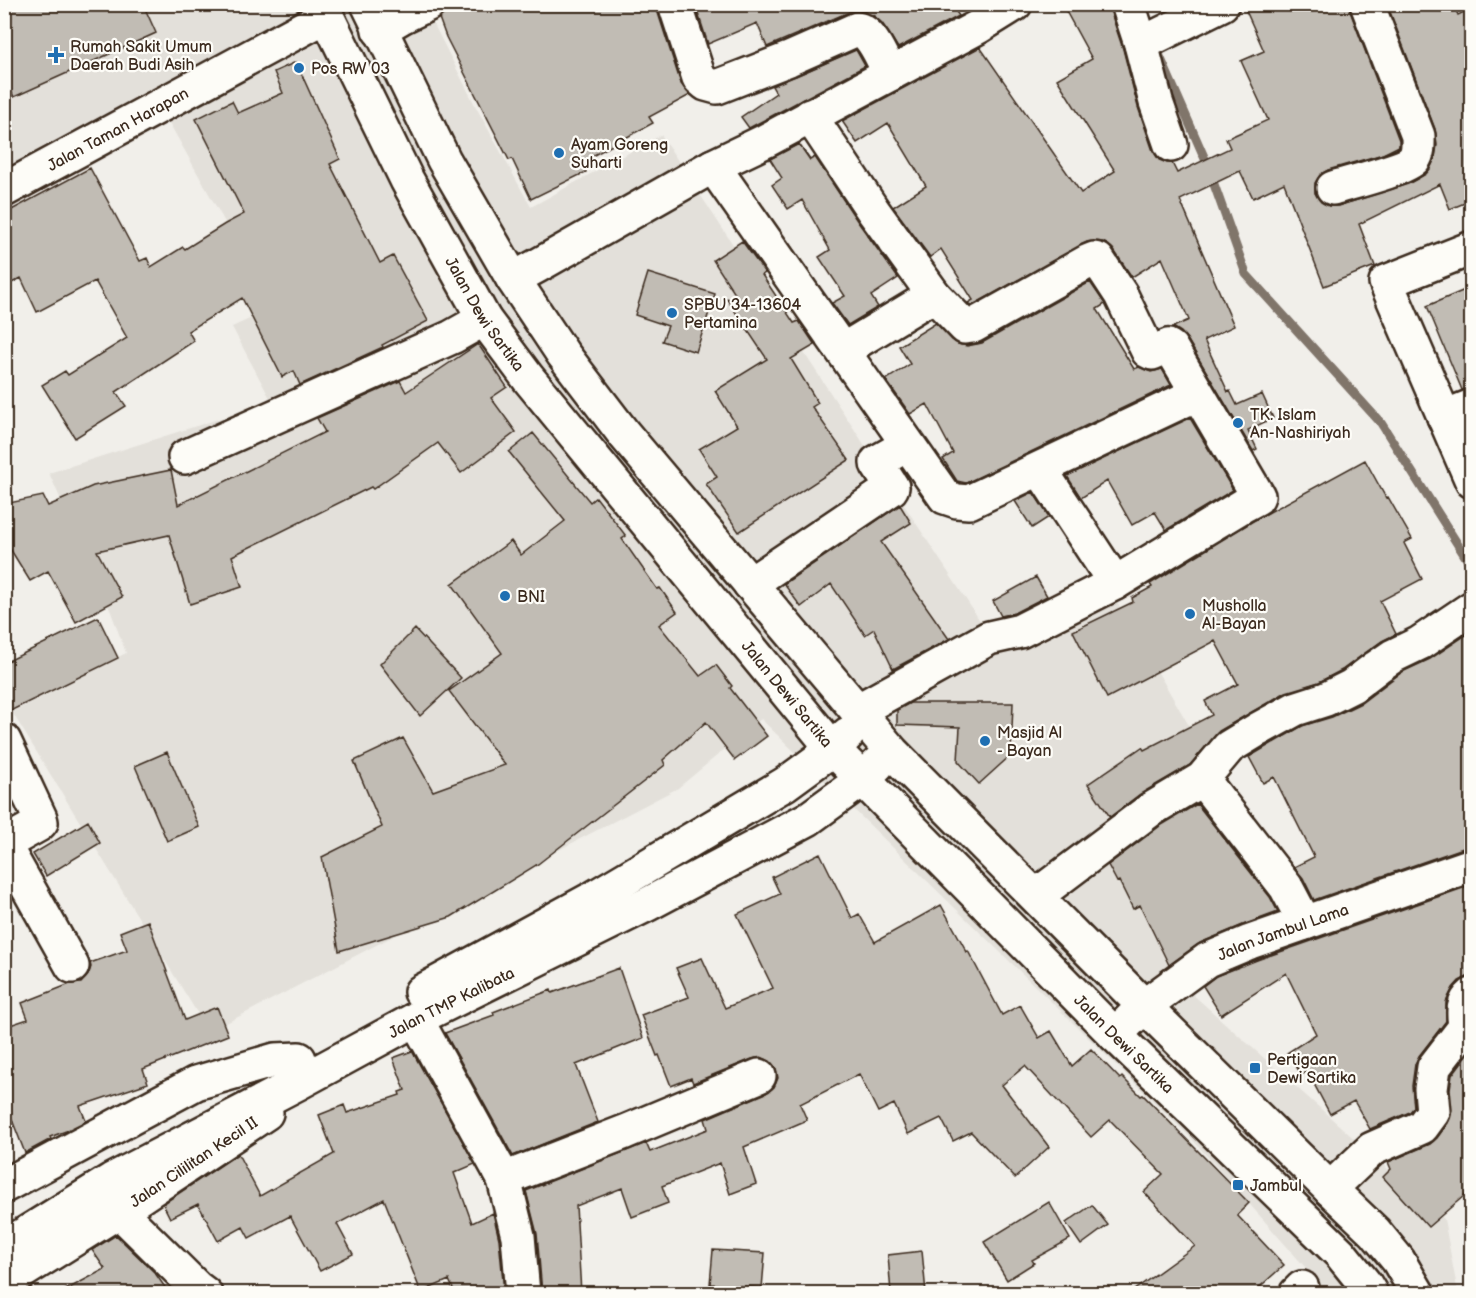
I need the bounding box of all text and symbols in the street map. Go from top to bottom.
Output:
place label: Rumah Sakit Umum Daerah Budi Asih [70,38,212,75]
marker: Rumah Sakit Umum Daerah Budi Asih [47,46,65,64]
place label: Pos RW 03 [311,60,390,79]
marker: Pos RW 03 [292,61,306,75]
street label: Jalan Taman Harapan [44,84,192,176]
place label: Ayam Goreng Suharti [571,136,668,173]
marker: Ayam Goreng Suharti [552,146,566,160]
street label: Jalan Dewi Sartika [440,254,528,376]
place label: SPBU 34-13604 Pertamina [684,296,801,333]
marker: SPBU 34-13604 Pertamina [665,306,679,320]
place label: TK. Islam An-Nashiriyah [1250,406,1351,443]
marker: TK. Islam An-Nashiriyah [1231,416,1245,430]
place label: BNI [517,588,545,607]
marker: BNI [498,589,512,603]
place label: Musholla Al-Bayan [1202,597,1267,634]
marker: Musholla Al-Bayan [1183,607,1197,621]
street label: Jalan Dewi Sartika [737,637,836,752]
place label: Masjid Al - Bayan [997,724,1062,761]
marker: Masjid Al - Bayan [978,734,992,748]
street label: Jalan Jambul Lama [1215,900,1351,966]
street label: Jalan TMP Kalibata [386,964,518,1043]
street label: Jalan Dewi Sartika [1070,991,1177,1098]
place label: Pertigaan Dewi Sartika [1267,1051,1356,1088]
marker: Pertigaan Dewi Sartika [1248,1061,1262,1075]
street label: Jalan Cililitan Kecil II [127,1113,262,1212]
place label: Jambul [1250,1177,1302,1196]
marker: Jambul [1231,1178,1245,1192]

